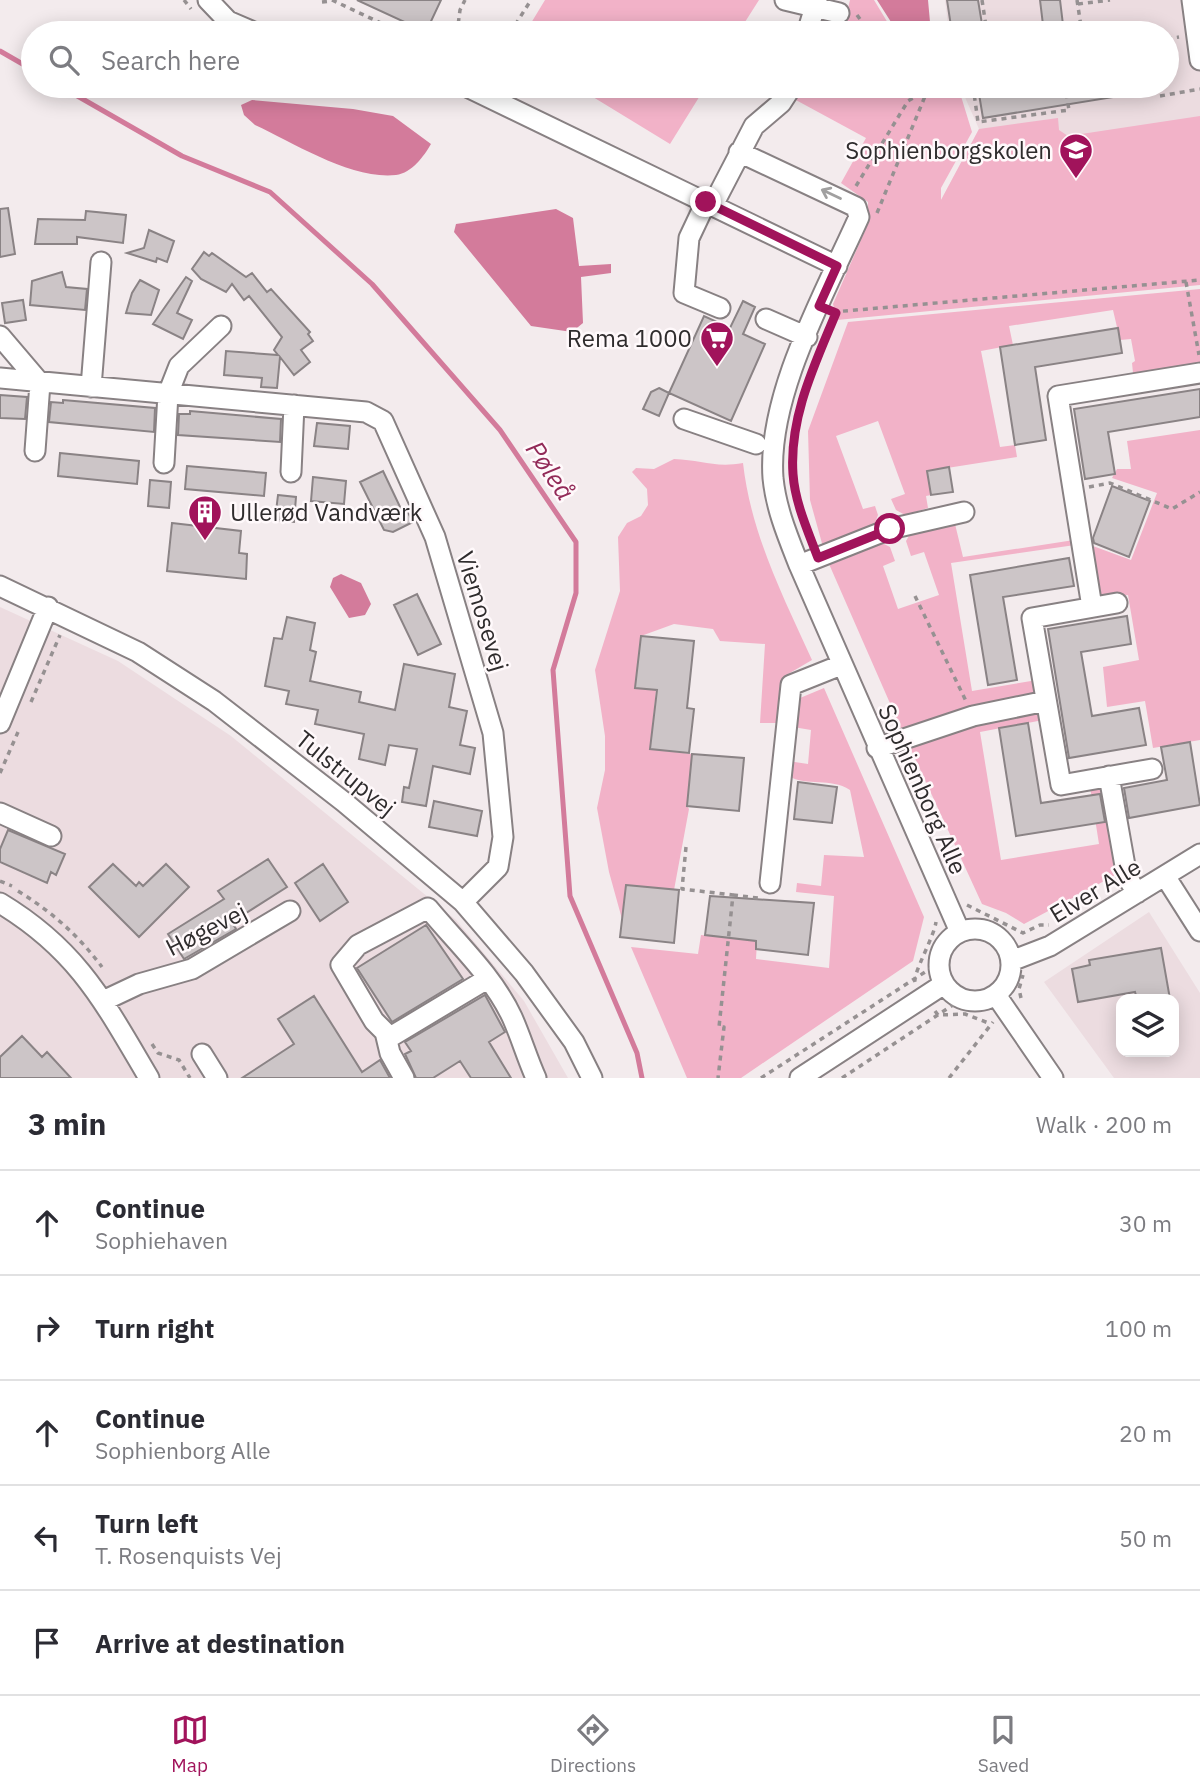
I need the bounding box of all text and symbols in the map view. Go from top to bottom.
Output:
search box [21,21,1179,98]
icon: search [45,41,83,79]
text: Search here [101,43,240,77]
school or university icon: Sophienborgskolen [1057,131,1095,180]
place label: Sophienborgskolen [845,134,1052,166]
route end [690,186,721,217]
one-way arrow [821,186,842,200]
supermarket icon: Rema 1000 [698,319,736,368]
place label: Rema 1000 [567,322,692,354]
water label: Pøleå [519,434,583,506]
building icon: Ullerød Vandværk [186,493,224,542]
place label: Ullerød Vandværk [230,496,423,528]
route start [874,513,905,544]
street label: Viemosevej [450,547,516,675]
street label: Sophienborg Alle [871,699,975,879]
street label: Tulstrupvej [289,723,403,823]
street label: Elver Alle [1043,850,1147,930]
street label: Høgevej [160,895,252,963]
map controls [1116,994,1179,1057]
button: layers [1116,994,1179,1057]
text: 3 min [28,1104,106,1143]
text: Walk · 200 m [1036,1109,1172,1139]
text: Continue [95,1191,205,1225]
icon: ahead [28,1204,66,1242]
text: 30 m [1119,1208,1172,1238]
text: Sophiehaven [95,1225,228,1255]
icon: right [28,1309,66,1347]
text: Turn right [95,1311,214,1345]
text: 100 m [1105,1313,1172,1343]
text: Continue [95,1401,205,1435]
icon: ahead [28,1414,66,1452]
text: 20 m [1119,1418,1172,1448]
text: Sophienborg Alle [95,1435,271,1465]
text: Turn left [95,1506,198,1540]
icon: left [28,1519,66,1557]
text: 50 m [1119,1523,1172,1553]
text: T. Rosenquists Vej [95,1540,282,1570]
icon: arrive [28,1624,66,1662]
text: Arrive at destination [95,1626,345,1660]
tab: Map [171,1711,209,1777]
tab: Directions [550,1711,636,1777]
tab: Saved [978,1711,1029,1777]

